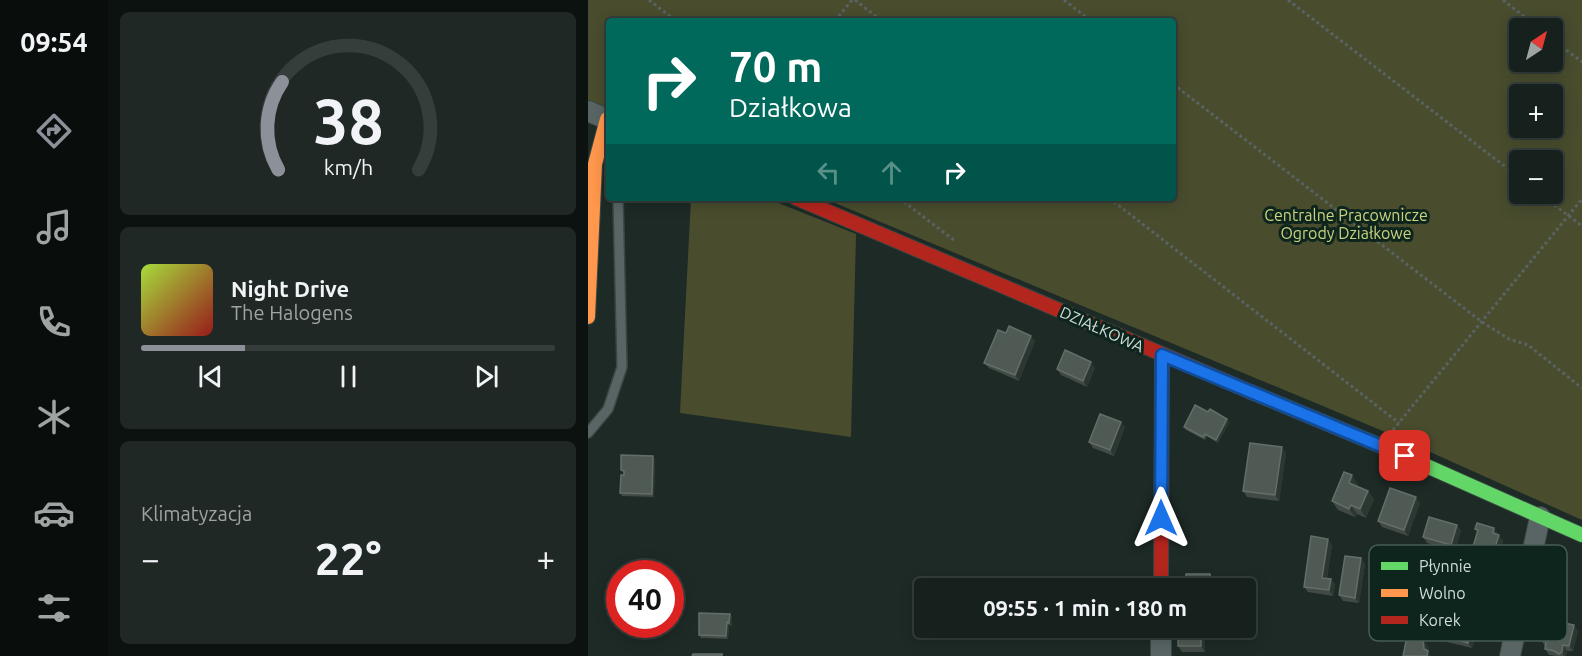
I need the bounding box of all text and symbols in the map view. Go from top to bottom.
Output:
north arrow [1509,18,1563,72]
map controls [1509,18,1563,204]
text: 09:54 [20,27,88,57]
icon: right [630,42,708,120]
text: 70 m [729,43,823,90]
button: + [1509,84,1563,138]
text: 38 [313,87,383,157]
text: Działkowa [729,92,852,122]
icon: directions [33,110,75,152]
button: − [1509,150,1563,204]
text: km/h [323,156,373,180]
icon: left [812,156,845,189]
icon: ahead [875,156,908,189]
icon: right [938,156,971,189]
icon: music [33,206,75,248]
park label: Centralne Pracownicze Ogrody Działkowe [1264,206,1428,242]
text: Night Drive [231,276,349,301]
icon: phone [33,301,75,343]
text: The Halogens [231,301,353,324]
street label: DZIAŁKOWA [1057,302,1147,356]
icon: previous [194,360,227,393]
icon: pause [332,360,365,393]
icon: next [470,360,503,393]
icon: climate [33,396,75,438]
pin [1379,430,1430,481]
icon: arrive [1388,439,1421,472]
position arrow [1129,486,1193,550]
icon: car [33,492,75,534]
text: Klimatyzacja [141,502,252,525]
text: 22° [315,533,381,584]
text: − [141,540,160,577]
text: + [536,540,555,577]
legend [1369,545,1567,641]
text: Płynnie [1419,557,1472,575]
speed limit sign: 40 [606,560,684,638]
text: Wolno [1419,584,1466,602]
icon: filters [33,587,75,629]
text: 09:55 · 1 min · 180 m [983,595,1187,620]
text: Korek [1419,611,1461,629]

